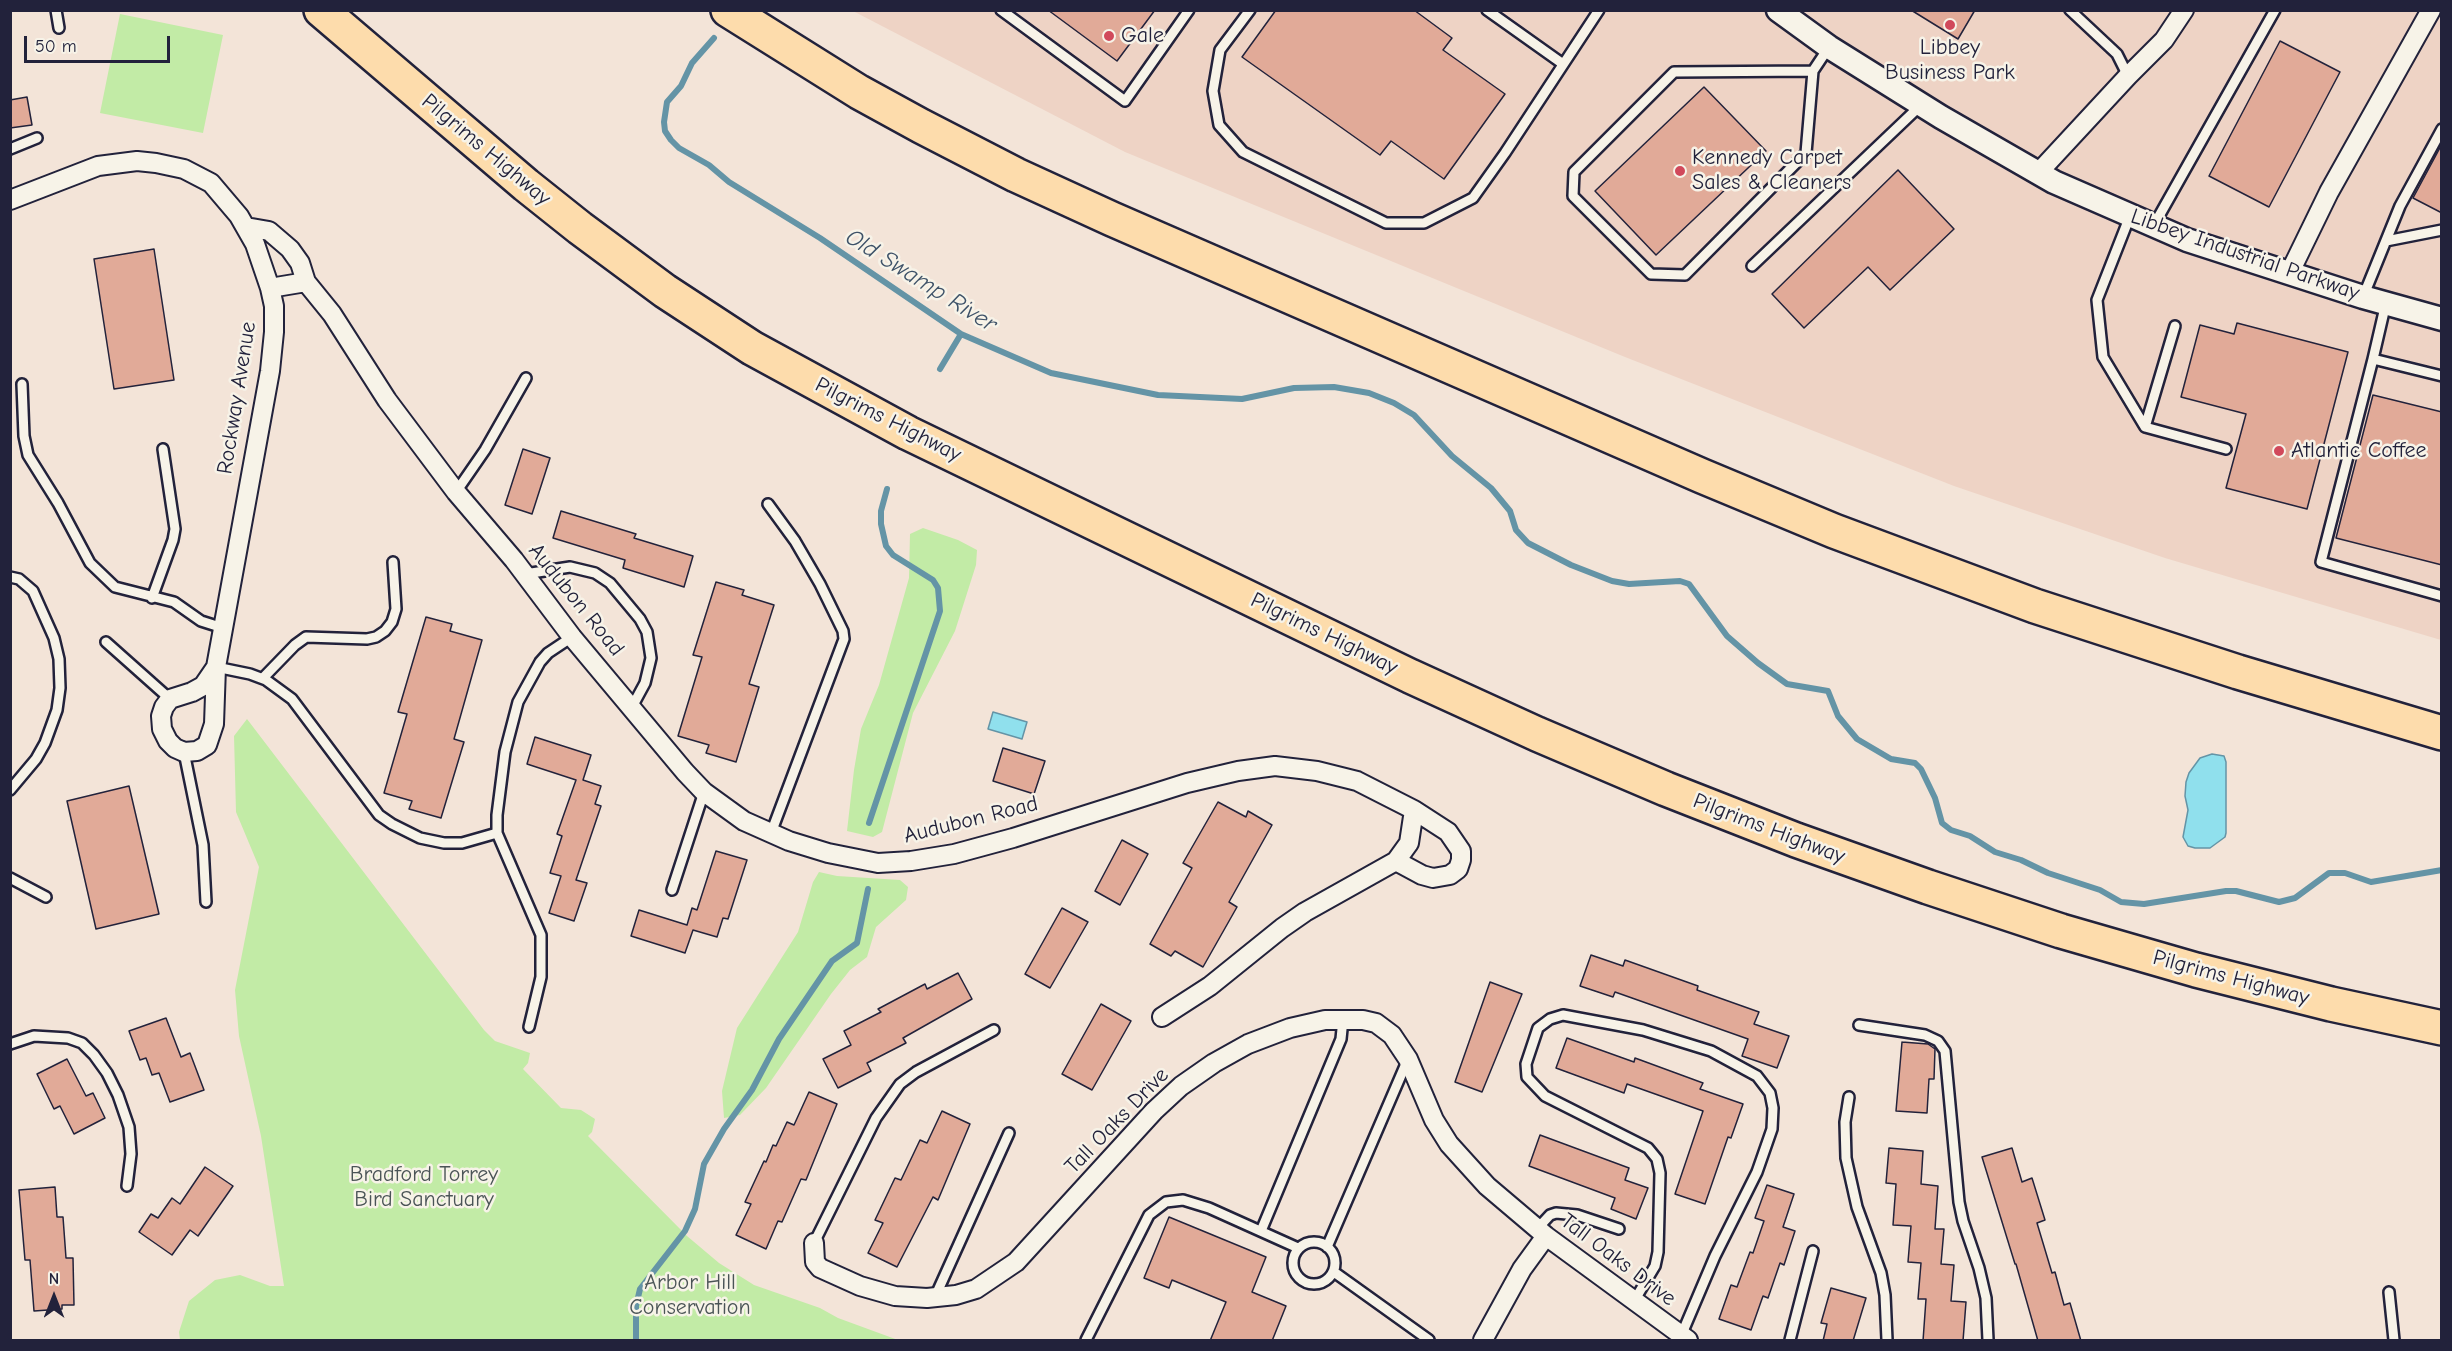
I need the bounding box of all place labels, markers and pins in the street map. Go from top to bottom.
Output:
marker: Libbey Business Park [1943,18,1957,32]
place label: Gale [1121,23,1164,49]
marker: Gale [1102,29,1116,43]
place label: Libbey Business Park [1885,35,2015,86]
place label: Kennedy Carpet Sales & Cleaners [1692,145,1851,196]
marker: Kennedy Carpet Sales & Cleaners [1673,164,1687,178]
place label: Atlantic Coffee [2291,438,2427,464]
marker: Atlantic Coffee [2272,444,2286,458]

